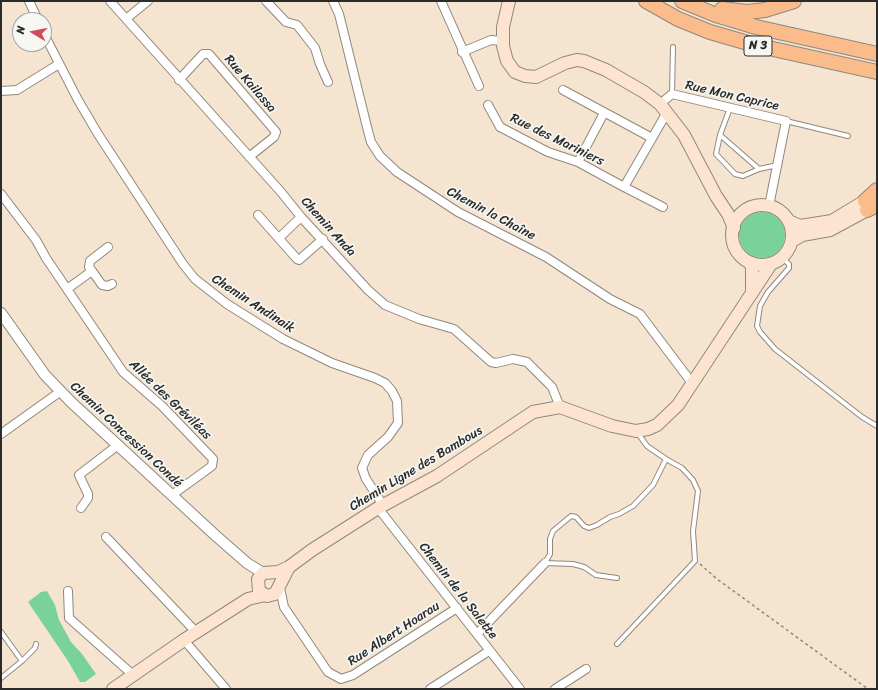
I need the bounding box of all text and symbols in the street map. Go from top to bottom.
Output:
north arrow [12,12,52,52]
text: N [11,25,31,35]
road number: N 3 [744,36,772,56]
street label: Rue Kailassa [221,52,279,116]
street label: Rue Mon Caprice [684,78,780,114]
street label: Rue des Mariniers [508,111,606,169]
street label: Chemin la Chaîne [444,184,538,244]
street label: Chemin Anda [297,194,359,260]
street label: Chemin Andinaik [209,271,297,337]
street label: Allée des Gréviléas [126,357,214,443]
street label: Chemin Concession Condé [67,379,185,491]
street label: Chemin Ligne des Bambous [347,423,485,515]
street label: Chemin de la Salette [415,540,501,642]
street label: Rue Albert Hoarau [345,599,443,669]

